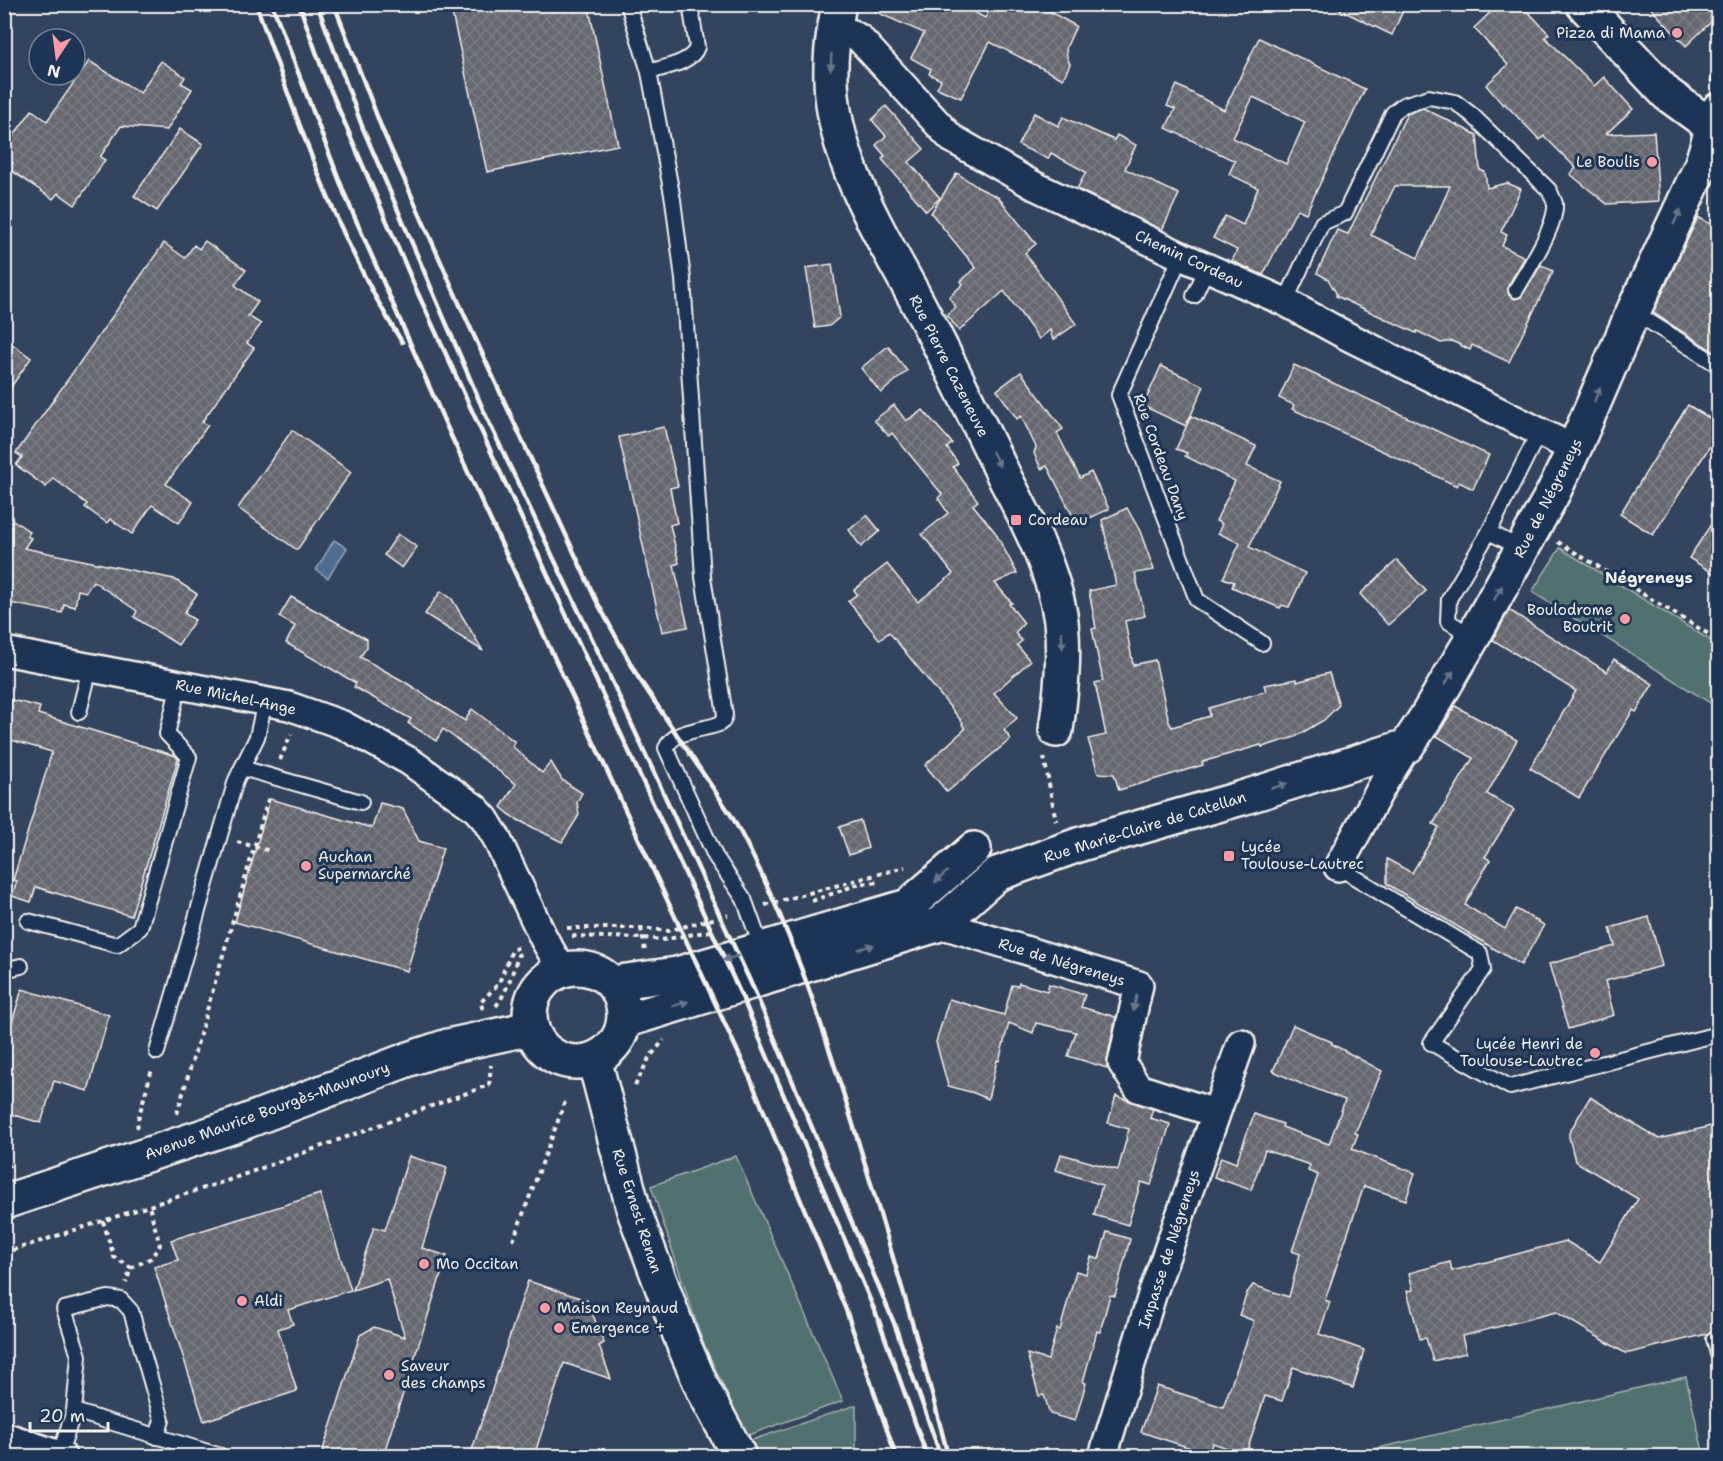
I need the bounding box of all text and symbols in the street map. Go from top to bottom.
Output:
place label: Pizza di Mama [1556,23,1666,43]
marker: Pizza di Mama [1670,26,1684,40]
north arrow [27,27,87,87]
one-way arrow [827,53,836,72]
text: N [45,59,62,83]
place label: Le Boulis [1576,152,1640,172]
marker: Le Boulis [1645,155,1659,169]
one-way arrow [1673,209,1682,226]
street label: Chemin Cordeau [1132,225,1246,293]
street label: Rue Pierre Cazeneuve [904,291,994,441]
one-way arrow [1593,386,1602,404]
street label: Rue Cordeau Dany [1129,391,1193,523]
street label: Rue de Négreneys [1509,435,1587,561]
one-way arrow [991,450,1000,467]
place label: Cordeau [1028,510,1088,530]
marker: Cordeau [1009,513,1023,527]
district label: Négreneys [1605,567,1693,588]
one-way arrow [1493,584,1503,601]
place label: Boulodrome Boutrit [1527,600,1613,637]
marker: Boulodrome Boutrit [1618,612,1632,626]
one-way arrow [1057,631,1067,650]
one-way arrow [1444,669,1454,686]
street label: Rue Michel-Ange [174,674,298,720]
one-way arrow [1270,781,1288,790]
street label: Rue Marie-Claire de Catellan [1041,787,1249,867]
place label: Lycée Toulouse-Lautrec [1241,837,1364,874]
place label: Auchan Supermarché [318,847,411,884]
marker: Lycée Toulouse-Lautrec [1222,849,1236,863]
marker: Auchan Supermarché [299,859,313,873]
one-way arrow [934,870,949,883]
street label: Rue de Négreneys [996,933,1128,991]
one-way arrow [857,942,875,951]
one-way arrow [722,954,740,963]
one-way arrow [1130,994,1139,1013]
one-way arrow [671,999,689,1008]
place label: Lycée Henri de Toulouse-Lautrec [1460,1034,1583,1071]
marker: Lycée Henri de Toulouse-Lautrec [1588,1046,1602,1060]
street label: Avenue Maurice Bourgès-Maunoury [142,1057,392,1165]
street label: Rue Ernest Renan [607,1146,667,1276]
street label: Impasse de Négreneys [1134,1167,1204,1331]
place label: Mo Occitan [436,1254,518,1274]
marker: Mo Occitan [417,1257,431,1271]
place label: Aldi [254,1291,283,1311]
marker: Aldi [235,1294,249,1308]
place label: Maison Reynaud [557,1298,679,1318]
marker: Maison Reynaud [538,1301,552,1315]
place label: Emergence + [571,1318,665,1338]
marker: Emergence + [552,1321,566,1335]
place label: Saveur des champs [401,1356,486,1393]
marker: Saveur des champs [382,1368,396,1382]
scale bar [30,1395,108,1433]
text: 20 m [39,1404,85,1428]

